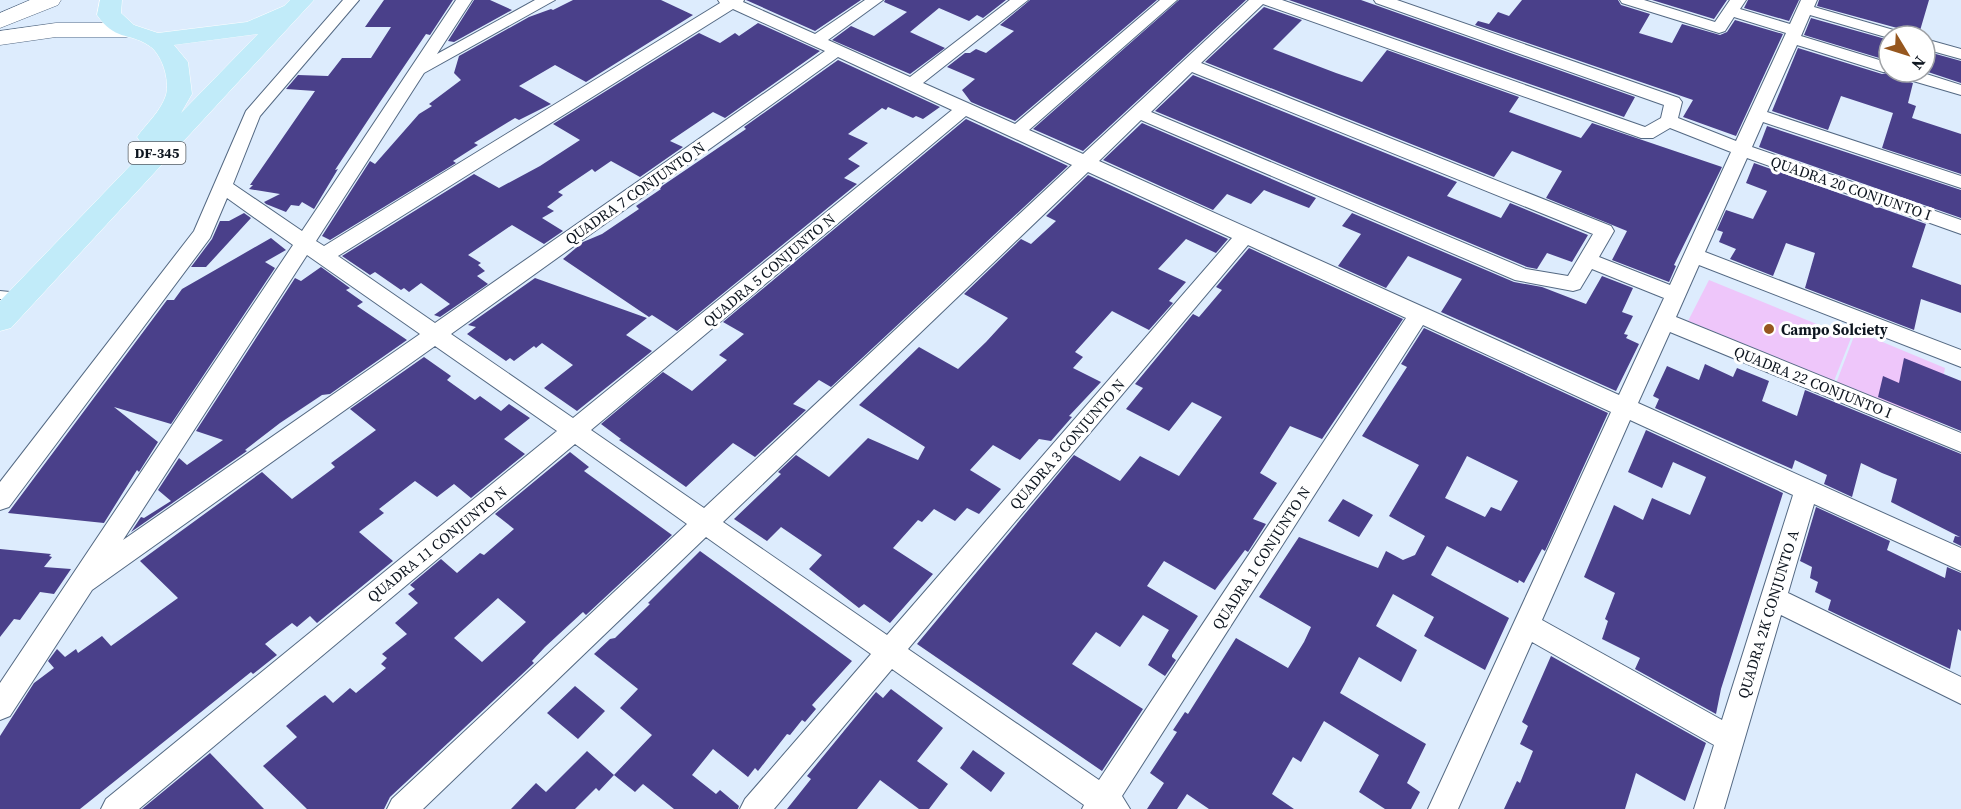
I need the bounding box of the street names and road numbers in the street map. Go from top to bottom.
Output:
street label: QUADRA 7 CONJUNTO N [561,137,709,249]
road number: DF-345 [128,142,186,164]
street label: QUADRA 20 CONJUNTO I [1768,151,1934,225]
street label: QUADRA 5 CONJUNTO N [698,208,840,332]
street label: QUADRA 22 CONJUNTO I [1731,341,1895,423]
street label: QUADRA 3 CONJUNTO N [1004,374,1130,514]
street label: QUADRA 11 CONJUNTO N [363,481,511,607]
street label: QUADRA 1 CONJUNTO N [1207,482,1315,634]
street label: QUADRA 2K CONJUNTO A [1732,527,1804,701]

